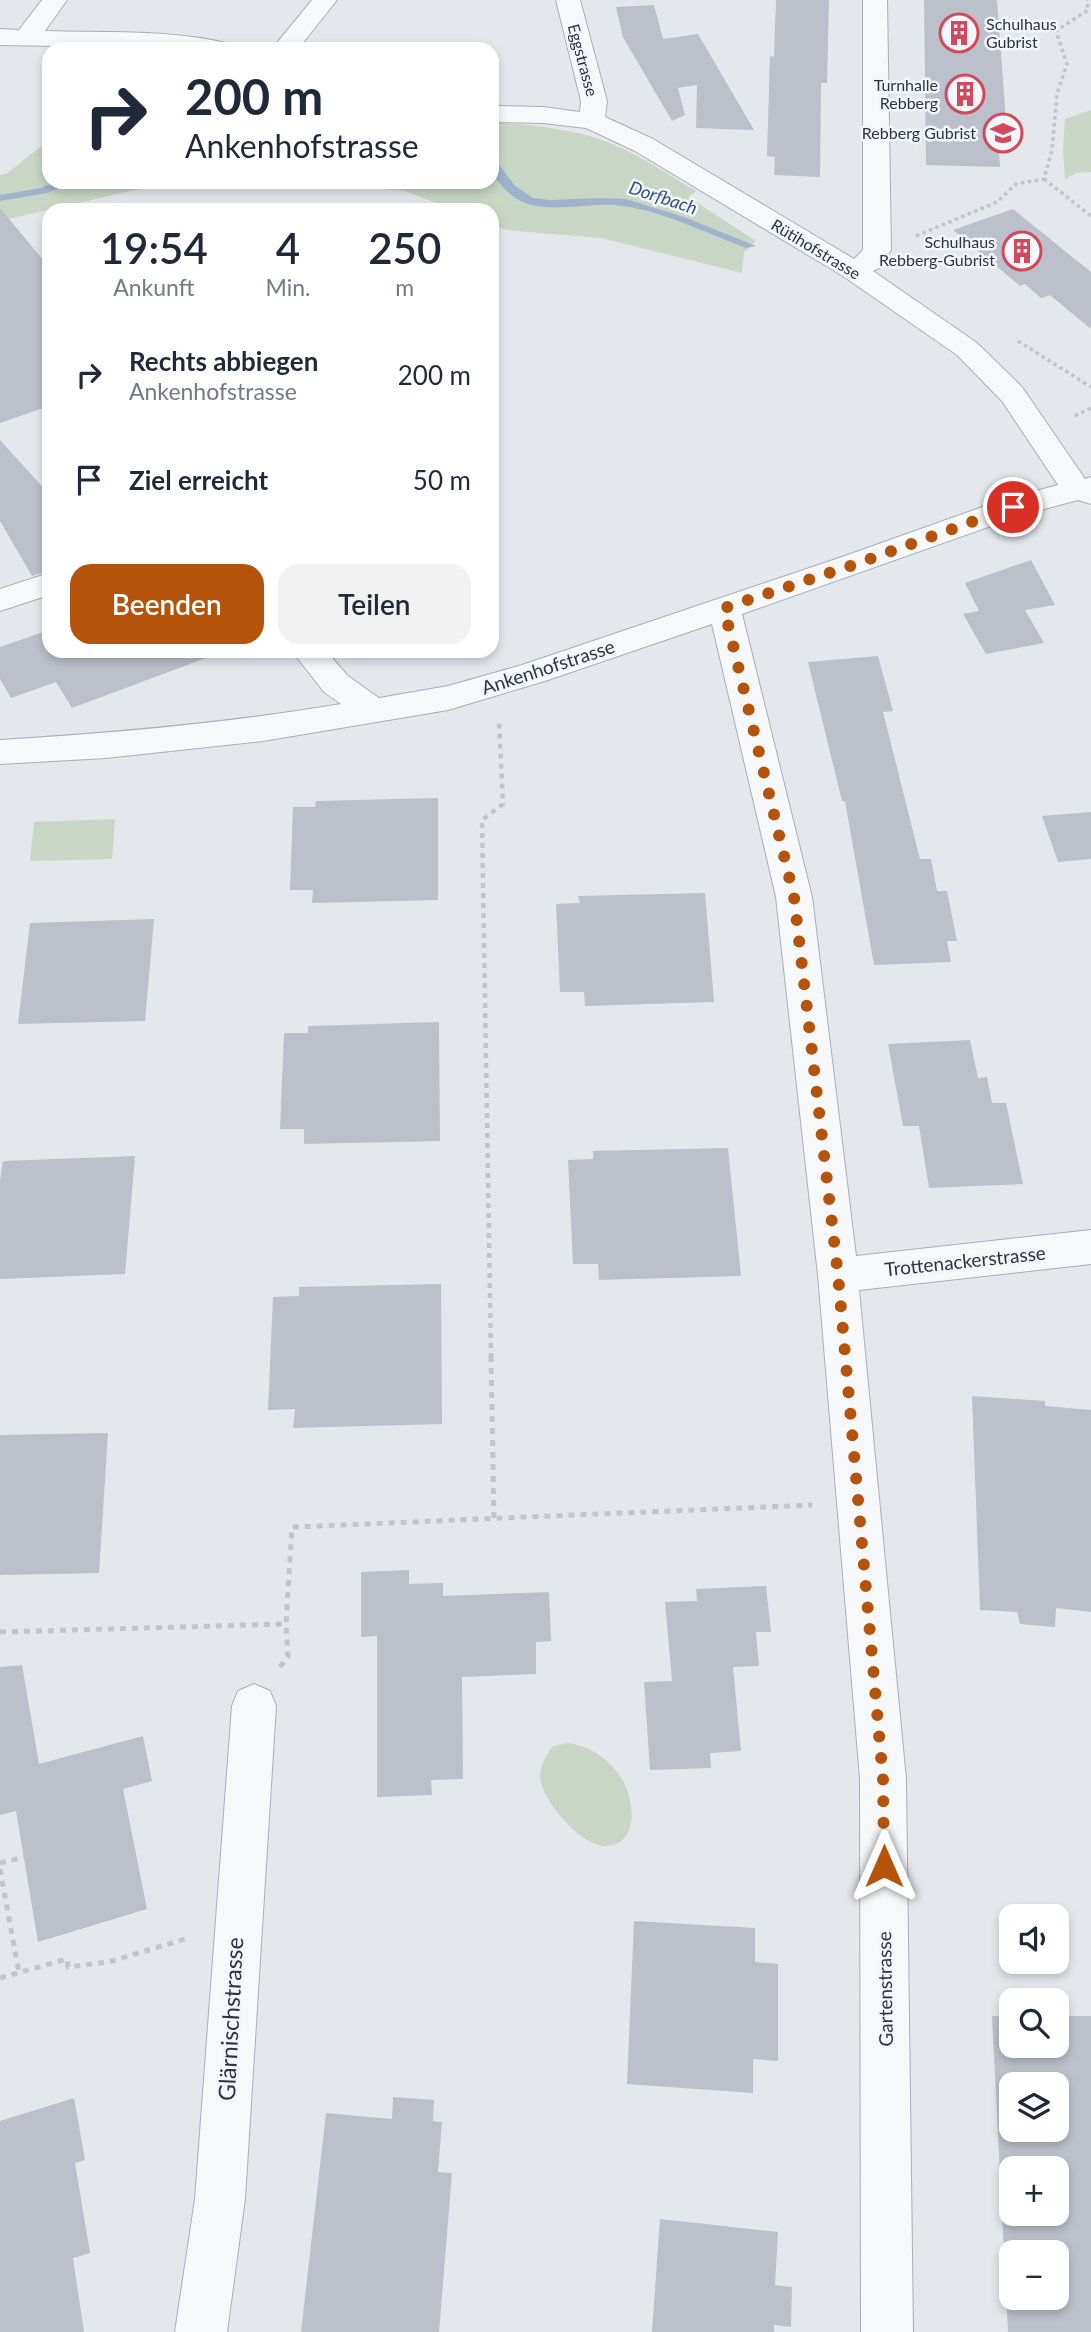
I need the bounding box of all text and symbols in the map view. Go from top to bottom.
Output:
building icon: Schulhaus Gubrist [938,12,980,54]
place label: Schulhaus Gubrist [986,14,1057,51]
street label: Eggstrasse [565,22,602,98]
text: 200 m [185,67,323,125]
icon: right [70,70,161,161]
building icon: Turnhalle Rebberg [944,73,986,115]
place label: Turnhalle Rebberg [874,75,938,112]
school or university icon: Rebberg Gubrist [982,112,1024,154]
place label: Rebberg Gubrist [862,123,976,142]
text: Ankenhofstrasse [185,126,419,165]
water label: Dorfbach [626,176,700,218]
street label: Rütihofstrasse [768,215,864,283]
text: 19:54 [100,223,208,273]
text: 4 [276,223,300,273]
text: 250 [368,223,441,273]
building icon: Schulhaus Rebberg-Gubrist [1001,230,1043,272]
place label: Schulhaus Rebberg-Gubrist [879,232,995,269]
text: Ankunft [113,273,194,301]
text: Min. [266,273,310,301]
text: m [395,273,414,301]
text: Rechts abbiegen [129,345,318,377]
icon: right [70,356,108,394]
text: 200 m [398,359,471,391]
text: Ankenhofstrasse [129,377,297,405]
icon: arrive [70,461,108,499]
text: Ziel erreicht [129,464,268,496]
text: 50 m [413,464,471,496]
pin [983,477,1043,537]
icon: arrive [994,488,1032,526]
button: Beenden [70,564,264,644]
button: Teilen [278,564,471,644]
street label: Ankenhofstrasse [478,634,617,699]
street label: Trottenackerstrasse [883,1241,1047,1280]
position arrow [847,1829,921,1903]
map controls [999,1904,1069,2310]
button: sound [999,1904,1069,1974]
street label: Gartenstrasse [872,1931,897,2047]
street label: Glärnischstrasse [212,1936,248,2102]
button: search [999,1988,1069,2058]
button: layers [999,2072,1069,2142]
button: + [999,2156,1069,2226]
button: − [999,2240,1069,2310]

